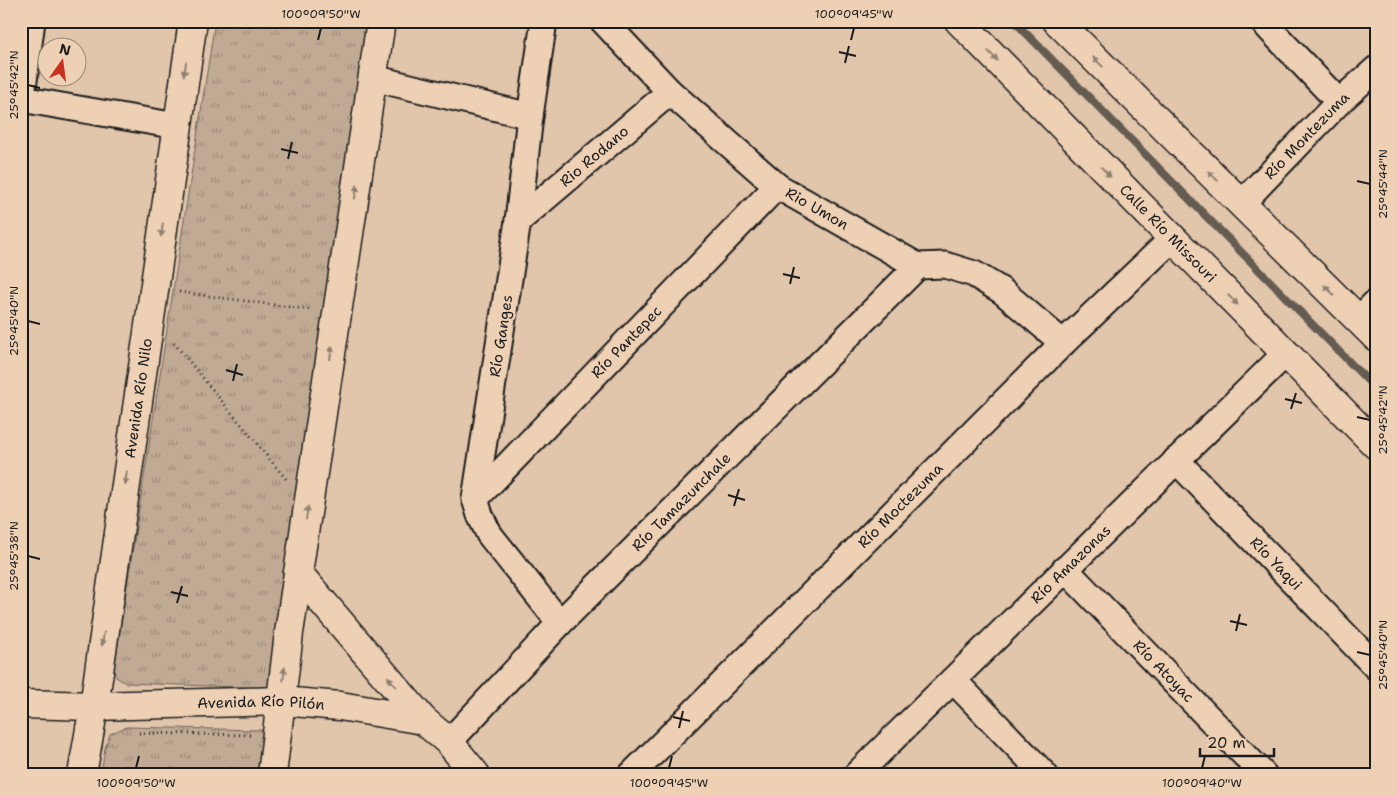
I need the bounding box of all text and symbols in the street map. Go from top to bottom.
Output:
text: 100°09'50"W [281,6,361,22]
text: 100°09'45"W [815,6,893,22]
north arrow [38,38,88,88]
text: N [58,39,73,59]
text: 25°45'42"N [6,50,22,120]
one-way arrow [987,50,999,62]
one-way arrow [1092,56,1104,68]
one-way arrow [181,62,189,78]
street label: Río Montezuma [1260,87,1354,184]
street label: Rio Rodano [556,121,633,191]
text: 25°45'44"N [1375,149,1391,219]
one-way arrow [1100,166,1112,178]
one-way arrow [1207,170,1219,182]
street label: Calle Río Missouri [1115,180,1221,287]
street label: Rio Umon [782,183,852,235]
one-way arrow [352,184,360,200]
one-way arrow [158,223,166,239]
one-way arrow [1323,285,1335,297]
text: 25°45'40"N [6,286,22,356]
street label: Río Ganges [485,293,517,379]
one-way arrow [1227,294,1239,306]
street label: Río Pantepec [587,301,666,383]
street label: Avenida Río Nilo [120,337,157,460]
one-way arrow [328,344,336,360]
text: 25°45'42"N [1375,385,1391,455]
street label: Río Tamazunchale [627,448,735,556]
street label: Río Moctezuma [853,458,948,553]
one-way arrow [122,470,130,486]
one-way arrow [303,505,311,521]
street label: Río Amazonas [1026,520,1115,608]
text: 25°45'38"N [6,521,22,591]
street label: Río Yaqui [1246,533,1306,595]
text: 25°45'40"N [1375,620,1391,690]
one-way arrow [99,631,107,647]
street label: Río Atoyac [1129,635,1199,707]
one-way arrow [280,666,288,682]
one-way arrow [386,676,397,689]
street label: Avenida Río Pilón [197,691,325,715]
scale bar [1200,726,1273,758]
text: 20 m [1207,733,1246,753]
text: 100°09'50"W [96,775,176,791]
text: 100°09'45"W [630,775,708,791]
text: 100°09'40"W [1162,775,1242,791]

